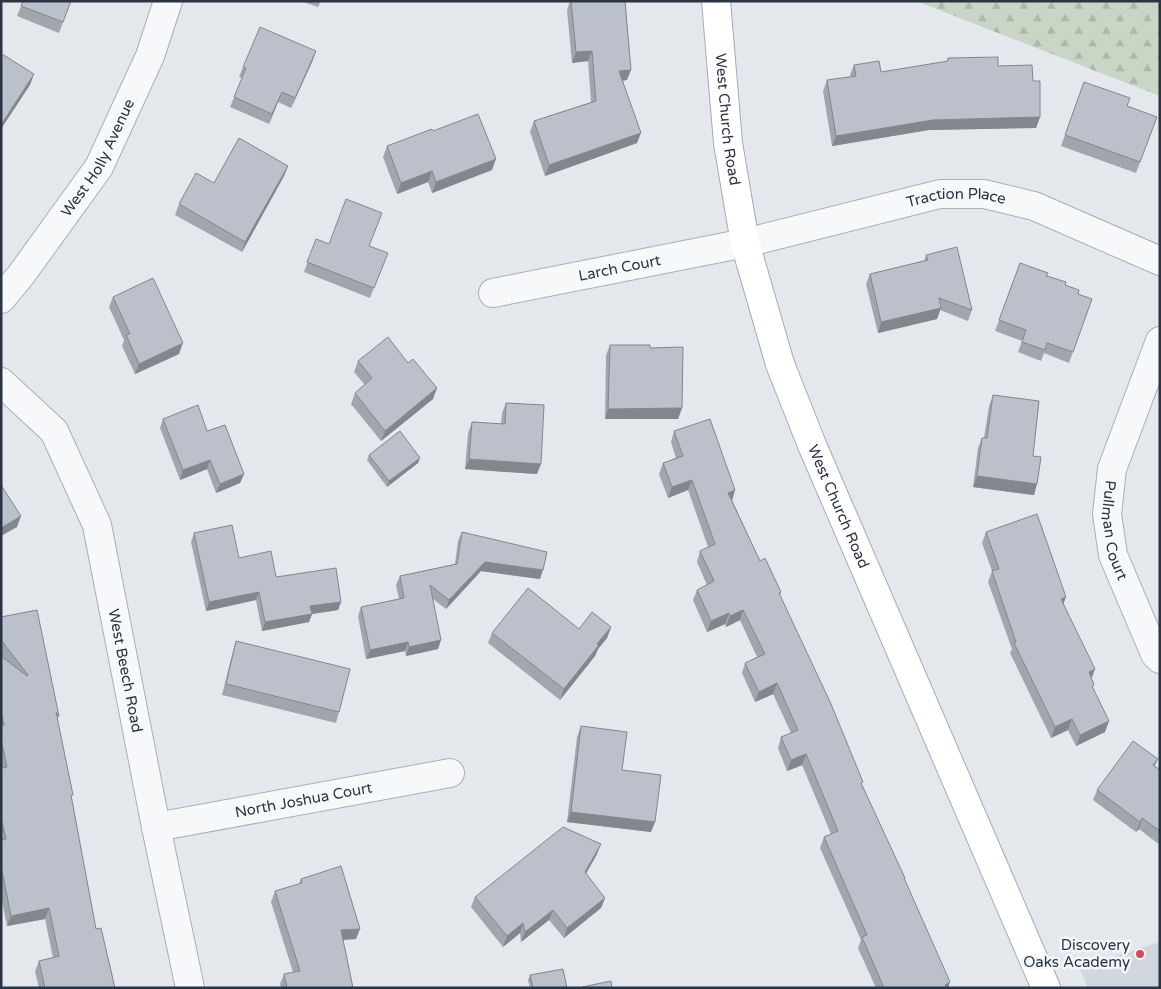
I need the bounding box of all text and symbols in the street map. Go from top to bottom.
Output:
street label: West Church Road [711,53,744,187]
street label: West Holly Avenue [57,96,138,220]
street label: Traction Place [905,185,1008,211]
street label: Larch Court [577,251,663,285]
street label: West Church Road [804,442,873,571]
street label: Pullman Court [1097,479,1132,583]
street label: West Beech Road [105,607,146,734]
street label: North Joshua Court [233,778,374,821]
place label: Discovery Oaks Academy [1023,936,1130,971]
marker: Discovery Oaks Academy [1134,948,1146,960]

